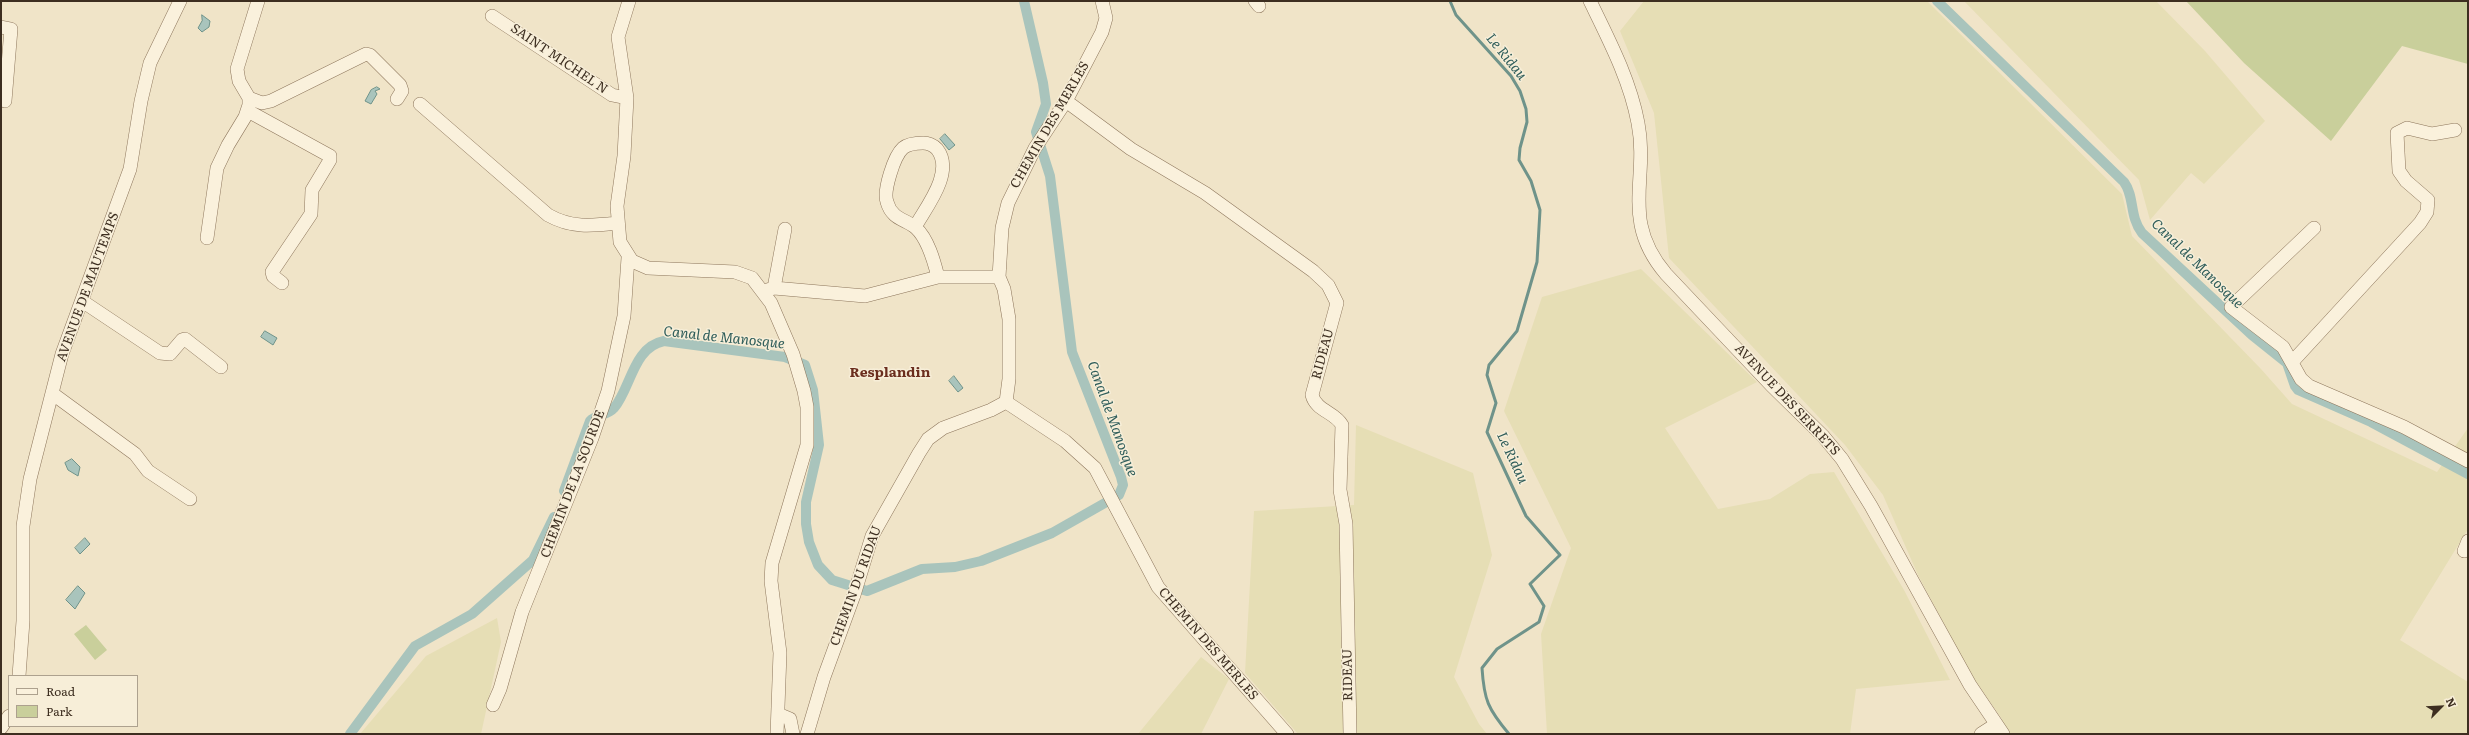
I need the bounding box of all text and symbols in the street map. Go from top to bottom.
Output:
street label: SAINT MICHEL N [507,21,611,97]
water label: Le Ridau [1482,30,1530,84]
street label: CHEMIN DES MERLES [1007,59,1093,191]
street label: AVENUE DE MAUTEMPS [54,210,122,364]
water label: Canal de Manosque [2147,216,2247,312]
water label: Canal de Manosque [663,323,785,353]
street label: RIDEAU [1309,327,1337,381]
street label: AVENUE DES SERRETS [1731,341,1843,459]
water label: Canal de Manosque [1083,359,1141,479]
district label: Resplandin [850,365,930,381]
street label: CHEMIN DE LA SOURDE [538,408,608,560]
water label: Le Ridau [1493,429,1531,487]
street label: CHEMIN DU RIDAU [827,524,885,648]
street label: CHEMIN DES MERLES [1155,585,1261,703]
street label: RIDEAU [1340,649,1356,701]
legend [8,675,138,727]
text: Road [46,682,75,700]
north arrow [2421,687,2461,727]
text: N [2443,695,2461,710]
text: Park [46,702,72,720]

